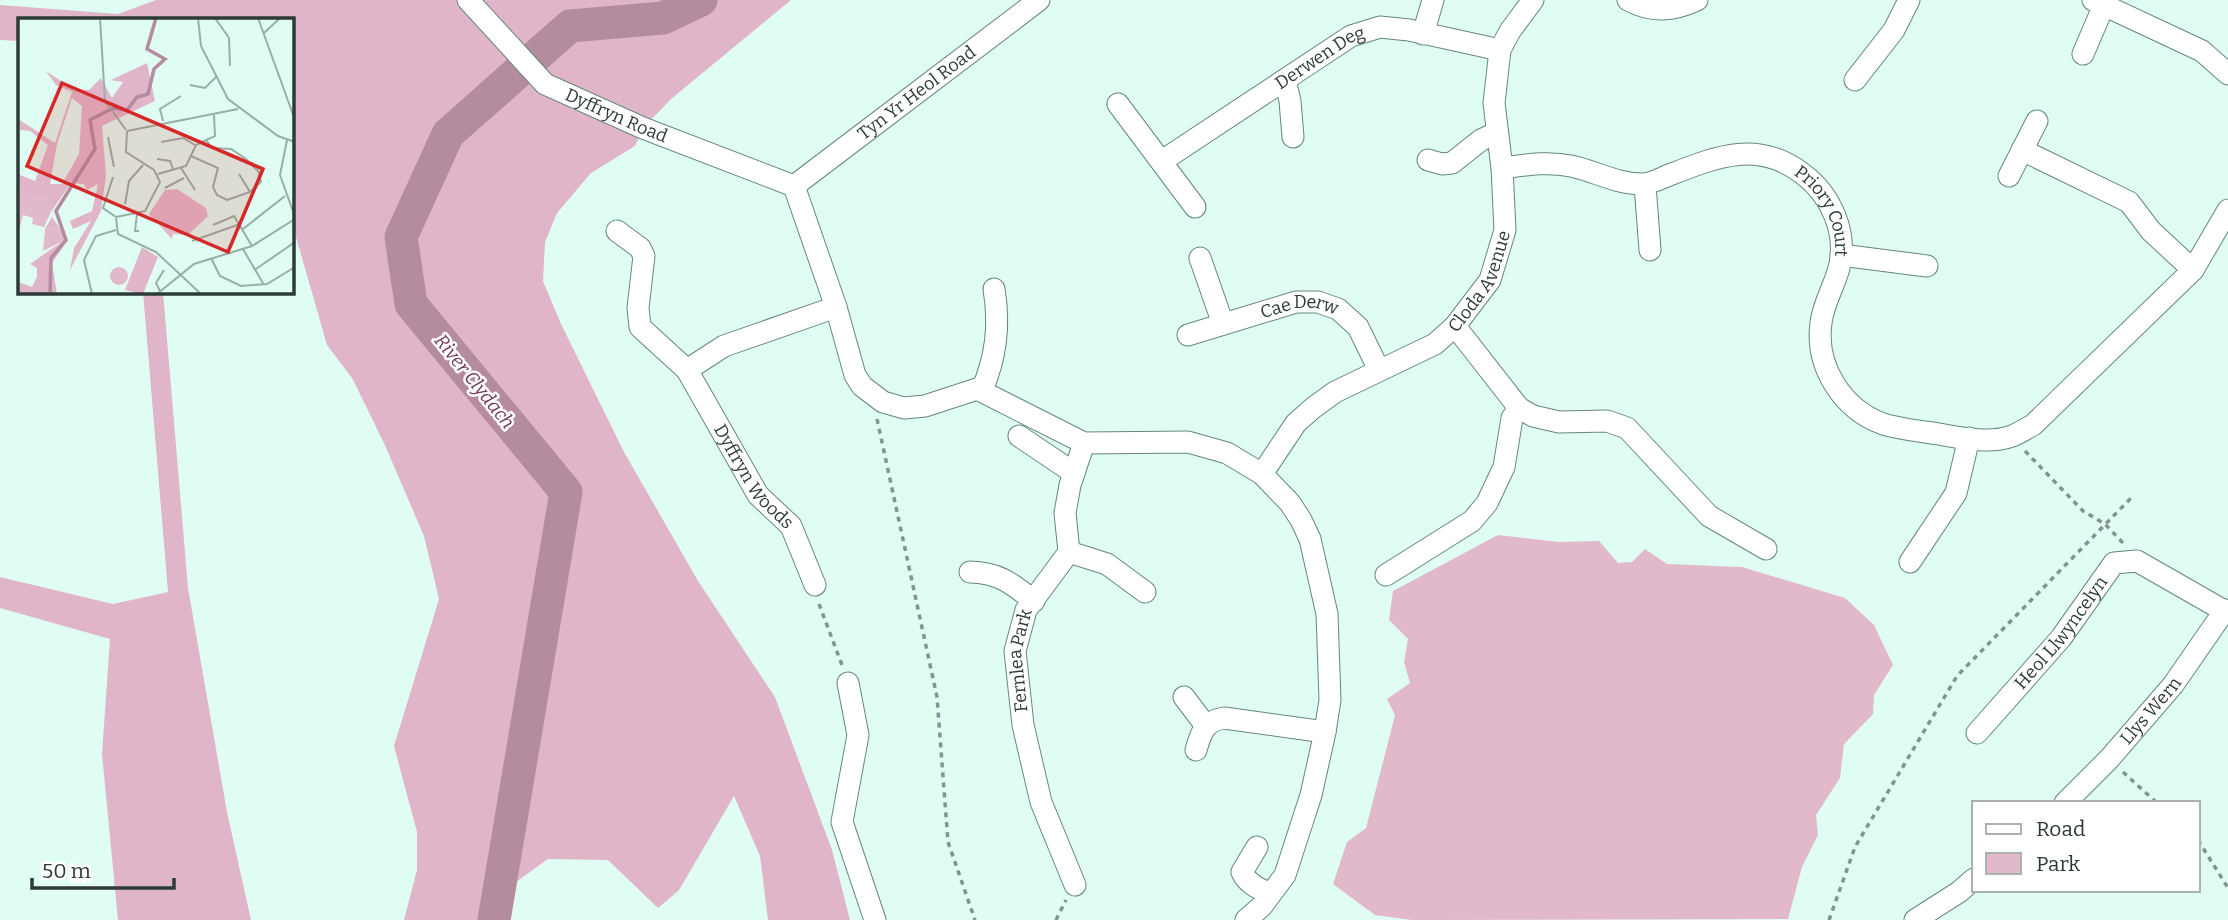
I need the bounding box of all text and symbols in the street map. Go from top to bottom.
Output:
inset map [18,18,294,294]
street label: Derwen Deg [1271,21,1367,94]
street label: Tyn Yr Heol Road [853,41,980,145]
street label: Dyffryn Road [562,83,671,147]
street label: Priory Court [1790,161,1852,258]
street label: Cloda Avenue [1443,228,1515,337]
street label: Cae Derw [1258,291,1342,323]
water label: River Clydach [430,329,520,433]
street label: Dyffryn Woods [709,420,798,534]
street label: Heol Llwyncelyn [2010,571,2113,694]
street label: Fernlea Park [1004,606,1037,713]
street label: Llys Wern [2115,672,2186,749]
legend [1972,801,2200,892]
text: Road [2036,816,2085,842]
scale bar [32,846,173,890]
text: Park [2036,851,2080,877]
text: 50 m [42,858,91,884]

